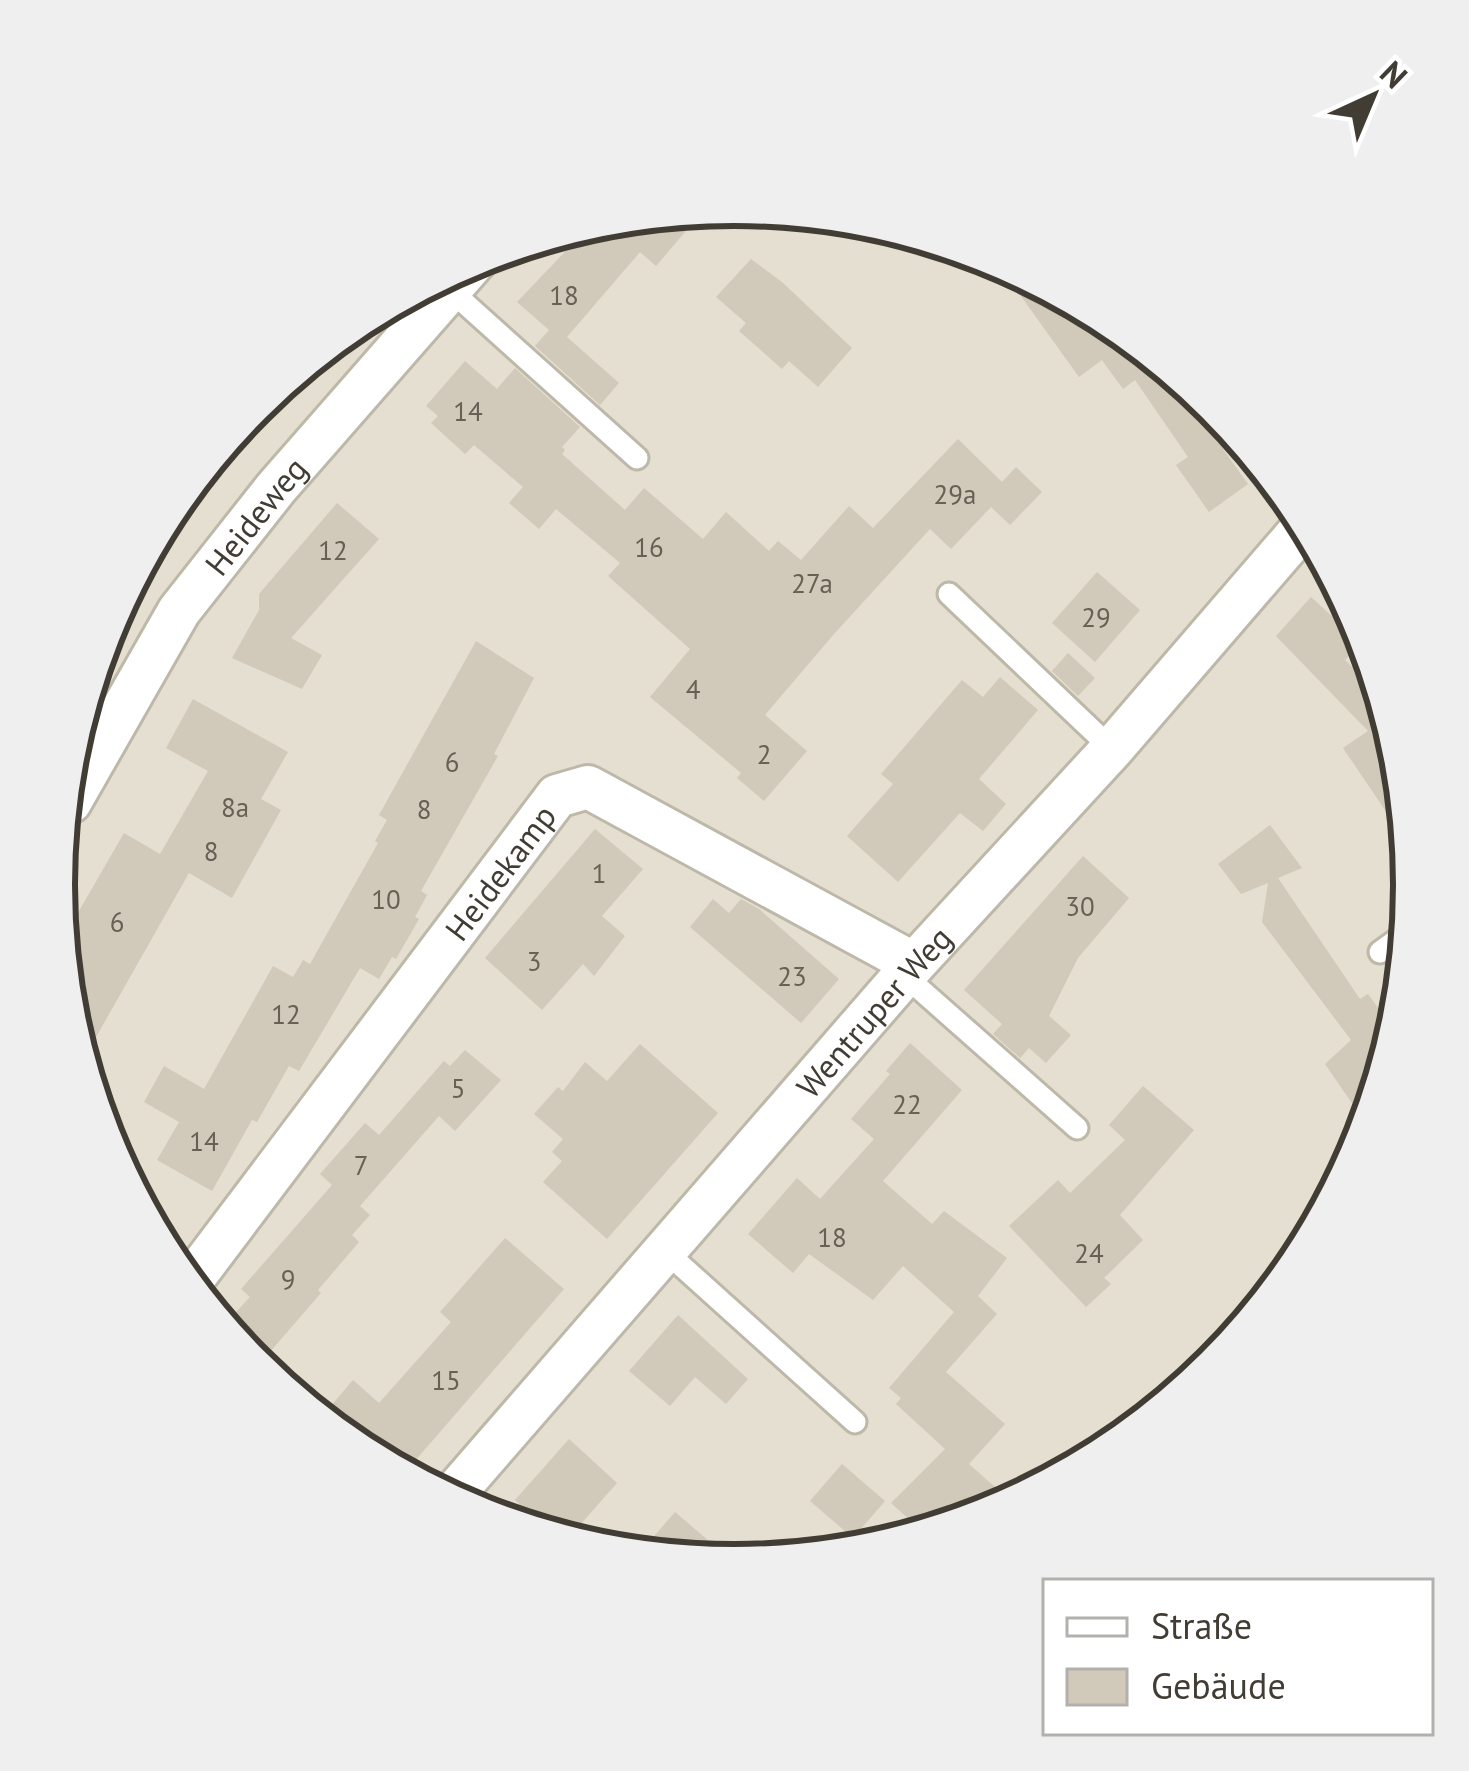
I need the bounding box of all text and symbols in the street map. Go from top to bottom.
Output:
north arrow [1313,36,1433,156]
text: N [1371,51,1417,97]
house number: 18 [549,278,579,312]
house number: 14 [453,394,483,428]
street label: Heideweg [194,447,316,583]
house number: 29a [934,477,976,511]
house number: 16 [634,530,664,564]
house number: 12 [318,533,348,567]
house number: 27a [791,566,833,600]
house number: 29 [1081,600,1111,634]
house number: 4 [686,672,701,706]
house number: 2 [757,737,771,771]
house number: 6 [445,745,459,779]
house number: 8a [221,790,249,824]
house number: 8 [417,792,431,826]
street label: Heidekamp [435,796,565,949]
house number: 8 [204,834,218,868]
house number: 1 [592,856,606,890]
house number: 10 [371,882,401,916]
house number: 30 [1065,889,1095,923]
house number: 6 [110,905,124,939]
street label: Wentruper Weg [786,916,960,1106]
house number: 3 [527,944,541,978]
house number: 23 [777,959,807,993]
house number: 12 [271,997,301,1031]
house number: 5 [451,1071,465,1105]
house number: 22 [892,1087,922,1121]
house number: 14 [189,1124,219,1158]
house number: 7 [354,1148,368,1182]
house number: 18 [817,1220,847,1254]
house number: 24 [1074,1236,1104,1270]
house number: 9 [281,1262,295,1296]
house number: 15 [431,1363,461,1397]
legend [1043,1579,1433,1735]
text: Straße [1151,1602,1252,1649]
text: Gebäude [1151,1662,1286,1709]

